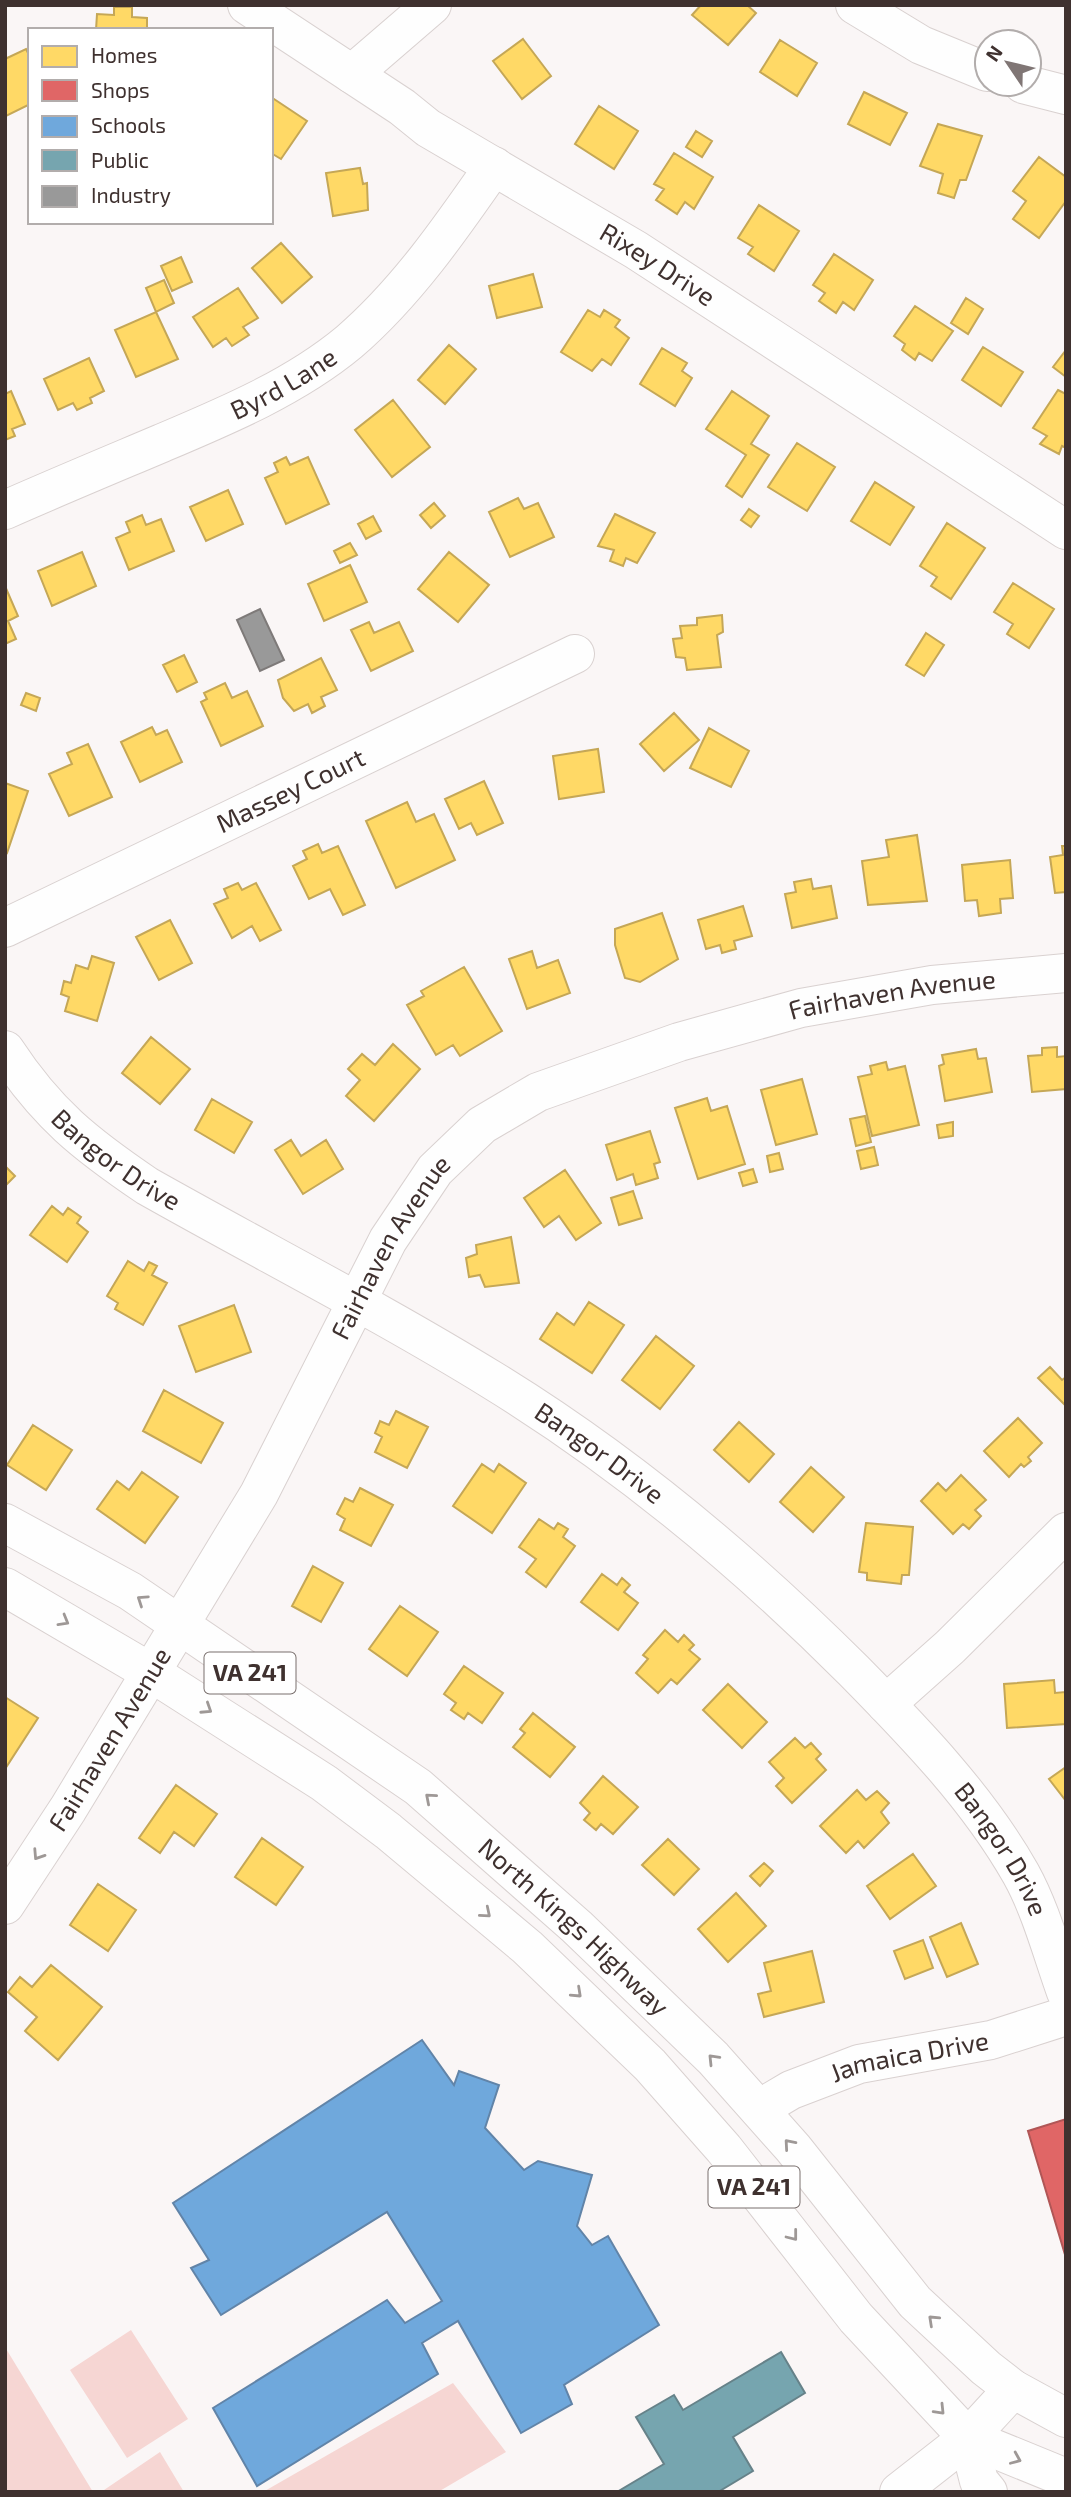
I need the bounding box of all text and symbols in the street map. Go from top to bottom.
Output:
legend [28,28,273,224]
north arrow [973,28,1043,98]
text: N [980,41,1007,65]
text: Homes [91,42,157,67]
text: Shops [91,77,150,102]
text: Schools [91,112,166,137]
text: Public [91,147,149,172]
text: Industry [91,182,171,207]
street label: Rixey Drive [595,215,722,311]
street label: Byrd Lane [225,340,342,425]
street label: Massey Court [211,740,369,838]
street label: Fairhaven Avenue [785,962,997,1025]
street label: Bangor Drive [46,1102,187,1216]
street label: Fairhaven Avenue [323,1147,456,1344]
street label: Bangor Drive [530,1395,671,1509]
one-way arrow [137,1595,150,1608]
one-way arrow [57,1613,70,1626]
street label: Fairhaven Avenue [41,1641,176,1836]
road number: VA 241 [204,1652,296,1694]
one-way arrow [200,1701,213,1714]
street label: Bangor Drive [949,1775,1055,1920]
one-way arrow [426,1794,439,1806]
street label: North Kings Highway [473,1831,676,2021]
one-way arrow [33,1848,46,1861]
one-way arrow [478,1905,491,1917]
one-way arrow [569,1985,582,1998]
street label: Jamaica Drive [825,2024,991,2088]
one-way arrow [708,2054,721,2067]
one-way arrow [785,2139,797,2152]
road number: VA 241 [708,2166,800,2208]
one-way arrow [784,2229,797,2241]
one-way arrow [928,2315,941,2328]
one-way arrow [932,2401,945,2414]
one-way arrow [1009,2451,1022,2465]

